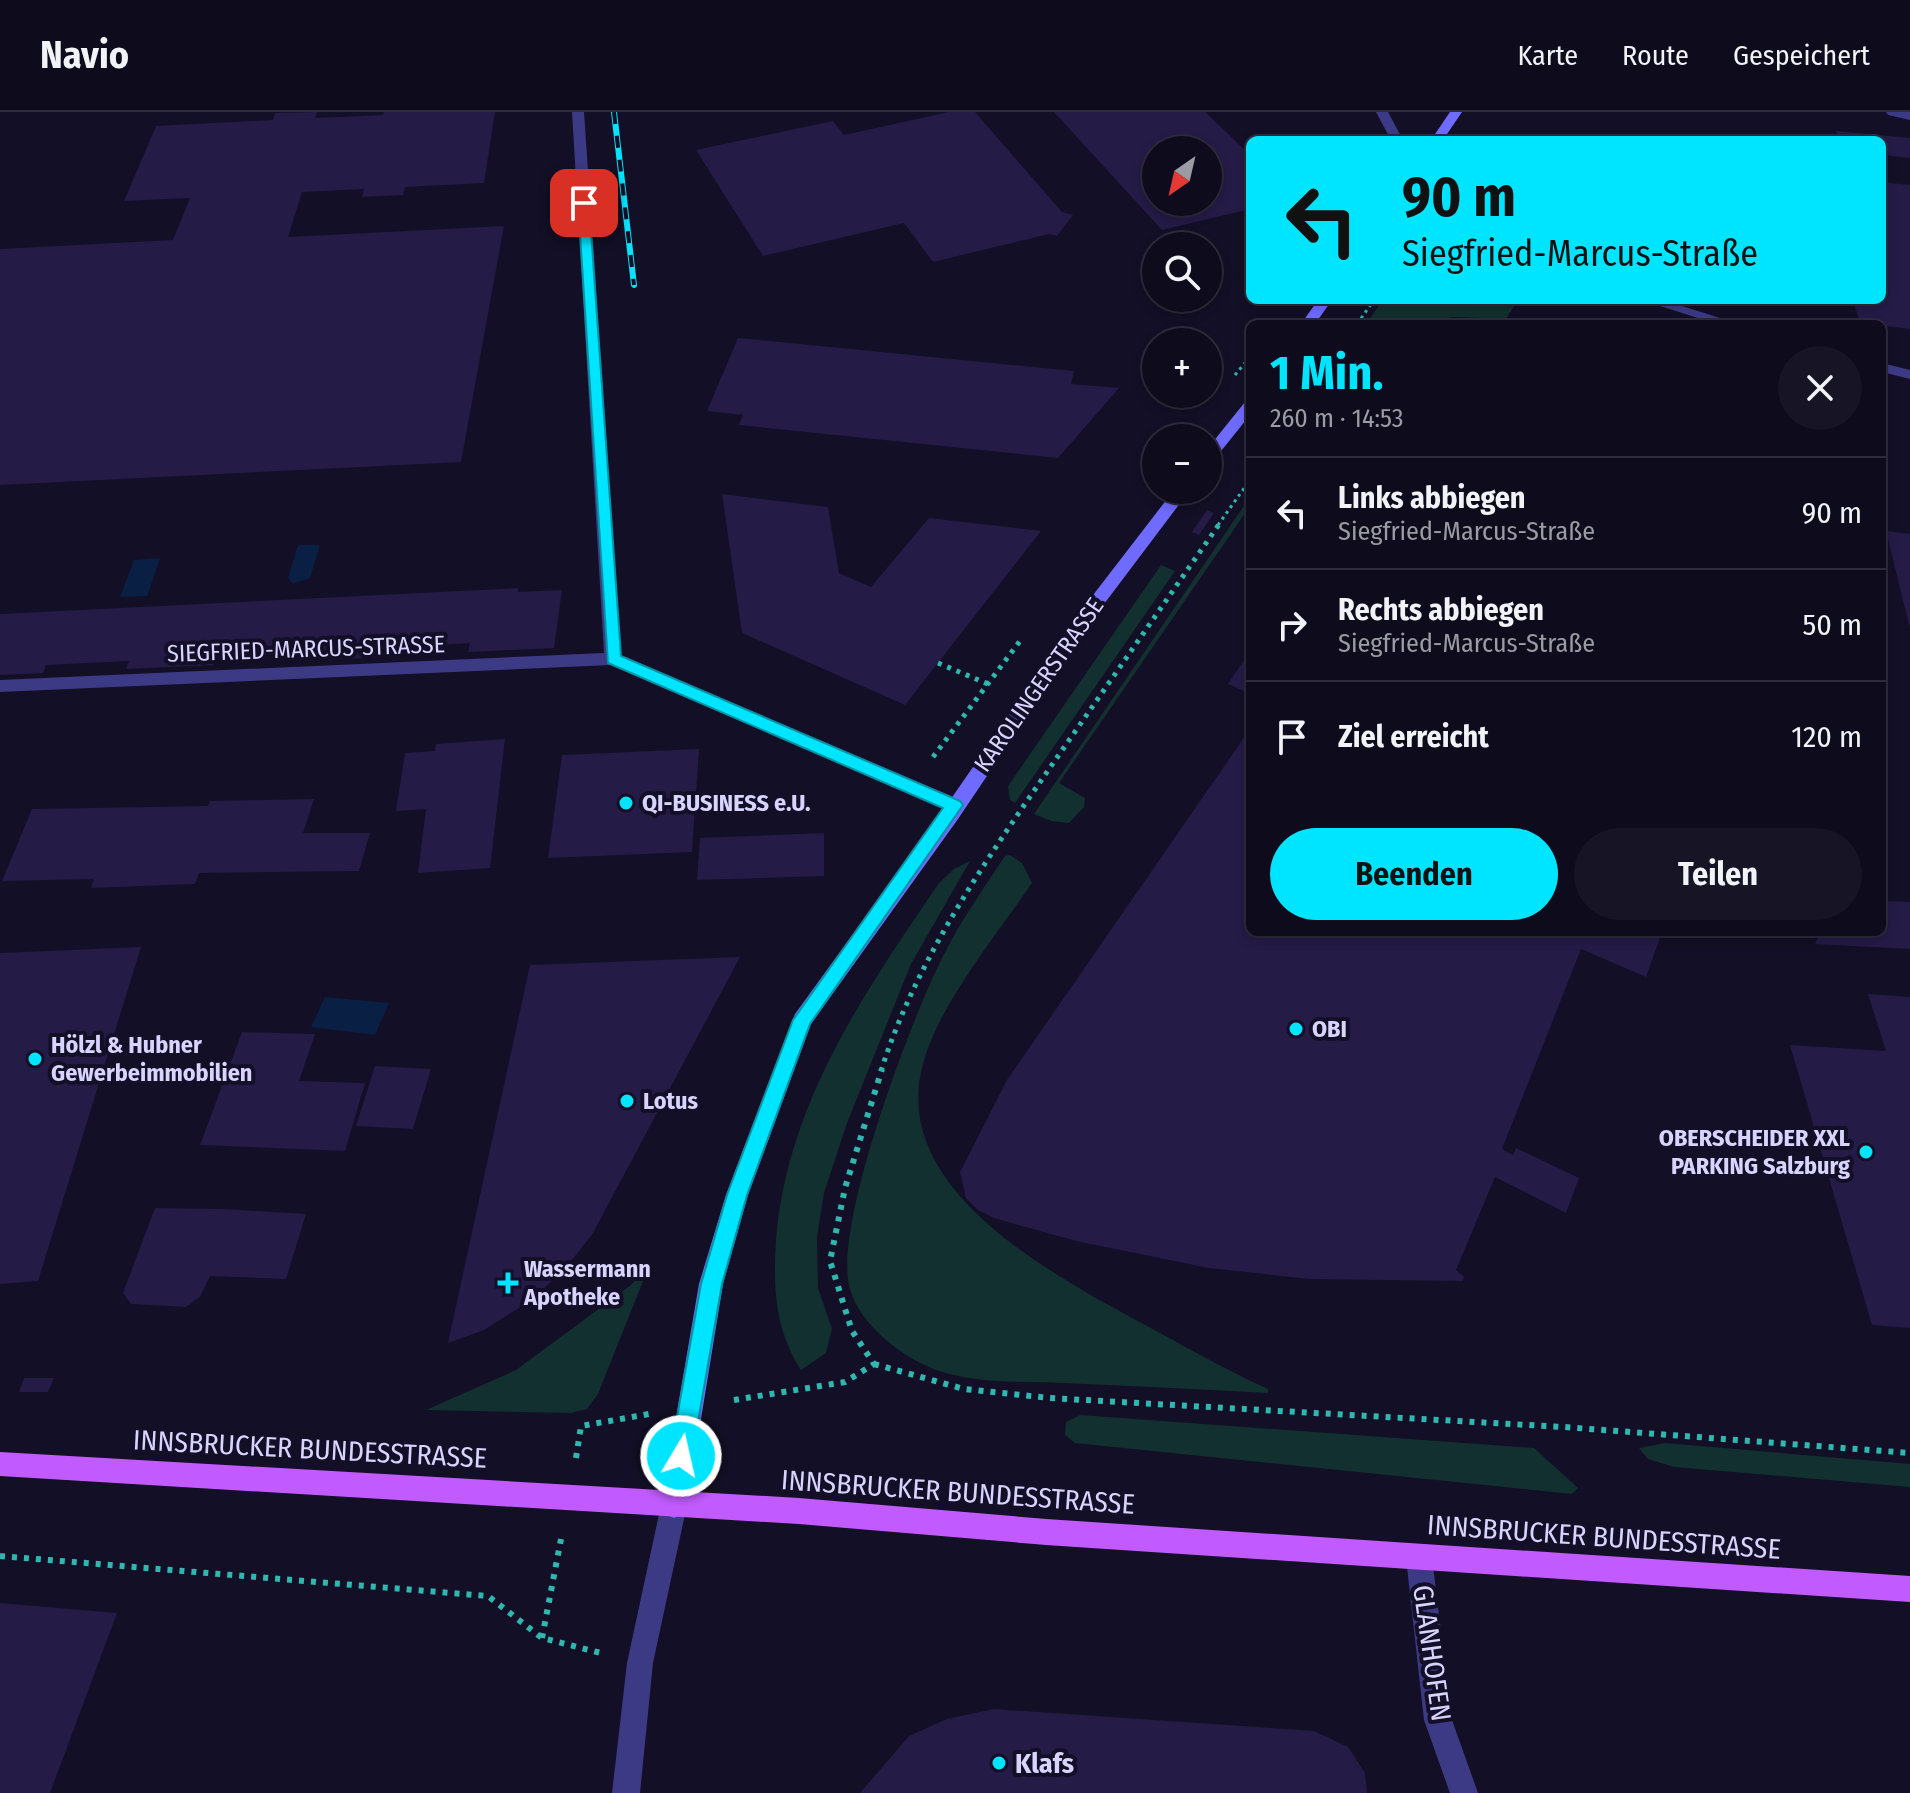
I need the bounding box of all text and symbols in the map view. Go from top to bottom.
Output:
text: Navio [40,32,129,78]
text: Karte [1517,39,1578,72]
text: Route [1622,39,1689,72]
text: Gespeichert [1733,39,1870,72]
north arrow [1142,136,1222,216]
map controls [1142,136,1222,504]
text: 90 m [1402,164,1516,231]
icon: left [1270,168,1374,272]
pin [550,169,618,237]
icon: arrive [562,181,606,225]
button: search [1142,232,1222,312]
text: Siegfried-Marcus-Straße [1402,232,1758,276]
button: + [1142,328,1222,408]
text: 1 Min. [1270,344,1383,402]
button: close [1778,346,1862,430]
text: 260 m · 14:53 [1270,403,1404,434]
button: − [1142,424,1222,504]
text: Links abbiegen [1338,480,1526,516]
icon: left [1270,491,1314,535]
text: 90 m [1802,495,1862,531]
text: Siegfried-Marcus-Straße [1338,516,1595,547]
text: Rechts abbiegen [1338,592,1544,628]
street label: KAROLINGERSTRASSE [969,593,1109,777]
icon: right [1270,603,1314,647]
text: 50 m [1802,607,1862,643]
text: Siegfried-Marcus-Straße [1338,628,1595,659]
street label: SIEGFRIED-MARCUS-STRASSE [167,630,445,668]
icon: arrive [1270,715,1314,759]
text: Ziel erreicht [1338,719,1489,755]
text: 120 m [1791,719,1862,755]
place label: QI-BUSINESS e.U. [642,789,811,817]
marker: QI-BUSINESS e.U. [617,794,635,812]
button: Beenden [1270,828,1558,920]
button: Teilen [1574,828,1862,920]
place label: OBI [1312,1015,1347,1043]
marker: OBI [1287,1020,1305,1038]
place label: Hölzl & Hubner Gewerbeimmobilien [51,1031,252,1087]
marker: Hölzl & Hubner Gewerbeimmobilien [26,1050,44,1068]
place label: Lotus [643,1087,698,1115]
marker: Lotus [618,1092,636,1110]
place label: OBERSCHEIDER XXL PARKING Salzburg [1659,1124,1850,1180]
marker: OBERSCHEIDER XXL PARKING Salzburg [1857,1143,1875,1161]
place label: Wassermann Apotheke [523,1255,651,1311]
marker: Wassermann Apotheke [499,1274,517,1292]
position arrow [639,1414,723,1498]
street label: INNSBRUCKER BUNDESSTRASSE [132,1423,488,1475]
street label: INNSBRUCKER BUNDESSTRASSE [780,1463,1136,1521]
street label: INNSBRUCKER BUNDESSTRASSE [1426,1508,1782,1566]
street label: GLANHOFEN [1406,1583,1458,1723]
place label: Klafs [1015,1747,1074,1780]
marker: Klafs [990,1754,1008,1772]

